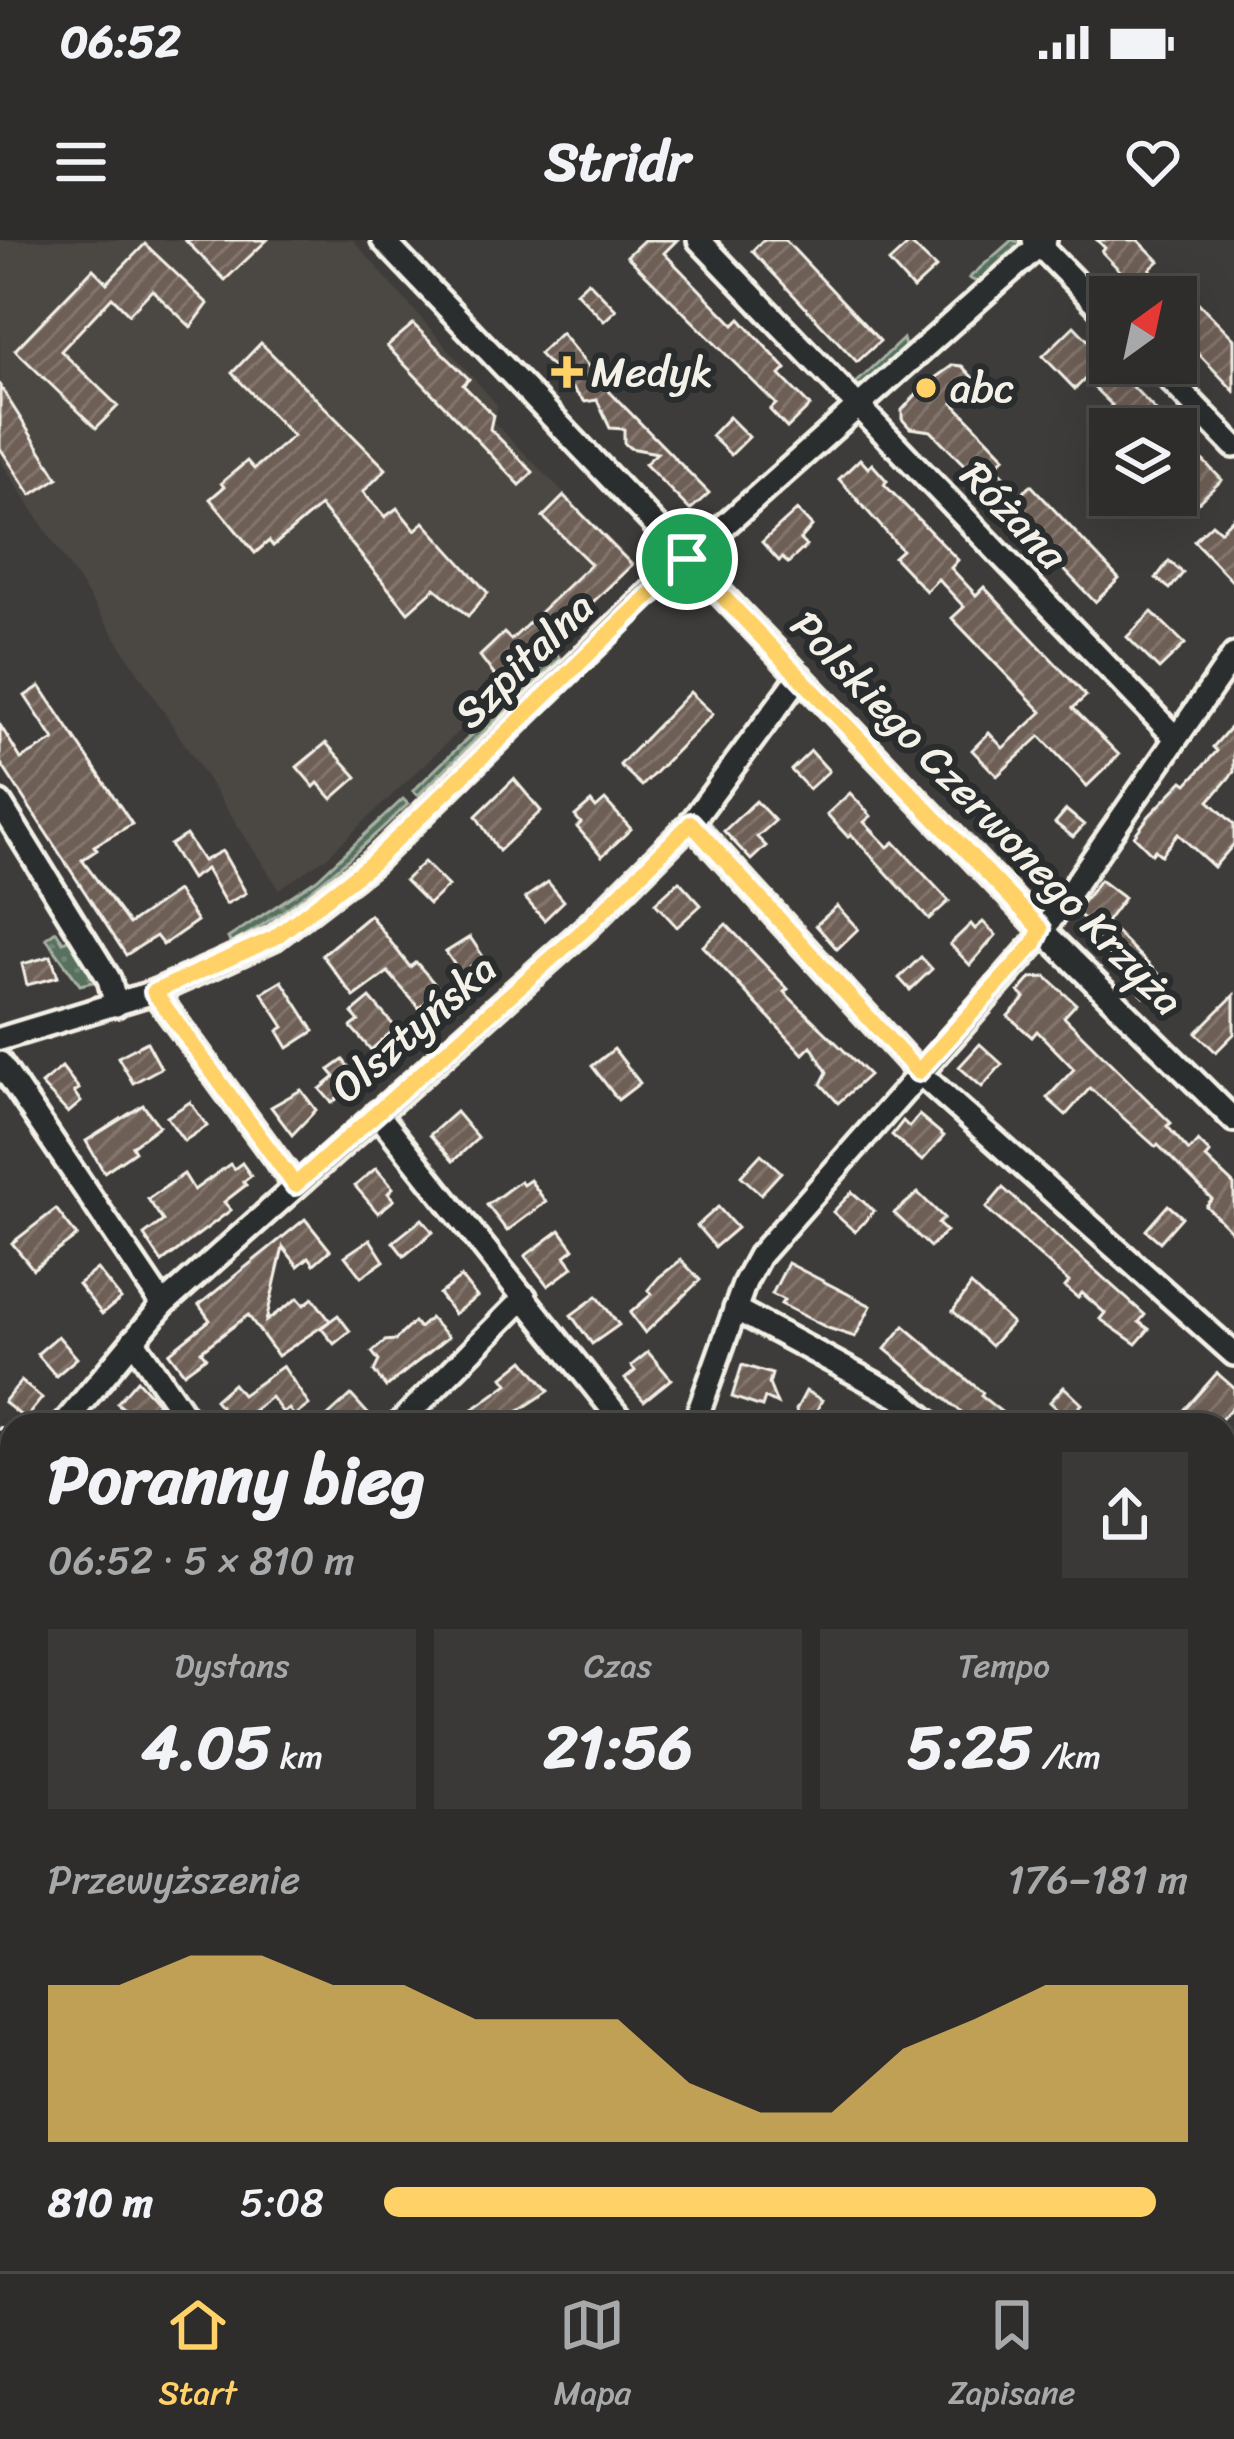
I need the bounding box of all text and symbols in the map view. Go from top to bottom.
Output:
text: 06:52 [60,2,181,82]
text: Stridr [544,114,690,210]
icon: menu [48,129,114,195]
icon: heart [1120,129,1186,195]
north arrow [1089,276,1197,384]
map controls [1089,276,1197,516]
place label: Medyk [591,335,713,409]
place label: abc [950,351,1015,425]
marker: Medyk [554,359,580,385]
marker: abc [913,375,939,401]
button: layers [1089,408,1197,516]
street label: Różana [942,442,1087,589]
pin [636,508,738,610]
icon: arrive [654,526,720,592]
street label: Szpitalna [436,573,612,747]
street label: Polskiego Czerwonego Krzyża [772,592,1202,1034]
street label: Olsztyńska [314,934,514,1122]
text: Poranny bieg [48,1422,425,1539]
button: share [1062,1452,1188,1578]
text: 06:52 · 5 × 810 m [48,1526,354,1595]
text: Dystans [175,1637,289,1695]
text: Czas [584,1637,652,1695]
text: Tempo [958,1637,1050,1695]
text: 4.05 [141,1695,271,1801]
text: 21:56 [543,1695,693,1801]
text: 5:25 [907,1695,1033,1801]
text: km [271,1728,323,1786]
text: /km [1033,1728,1101,1786]
text: Przewyższenie [48,1845,300,1914]
text: 176–181 m [1008,1845,1188,1914]
text: 810 m [48,2168,153,2237]
text: 5:08 [240,2168,324,2237]
tab: Start [158,2292,237,2422]
tab: Mapa [554,2292,631,2422]
tab: Zapisane [948,2292,1076,2422]

